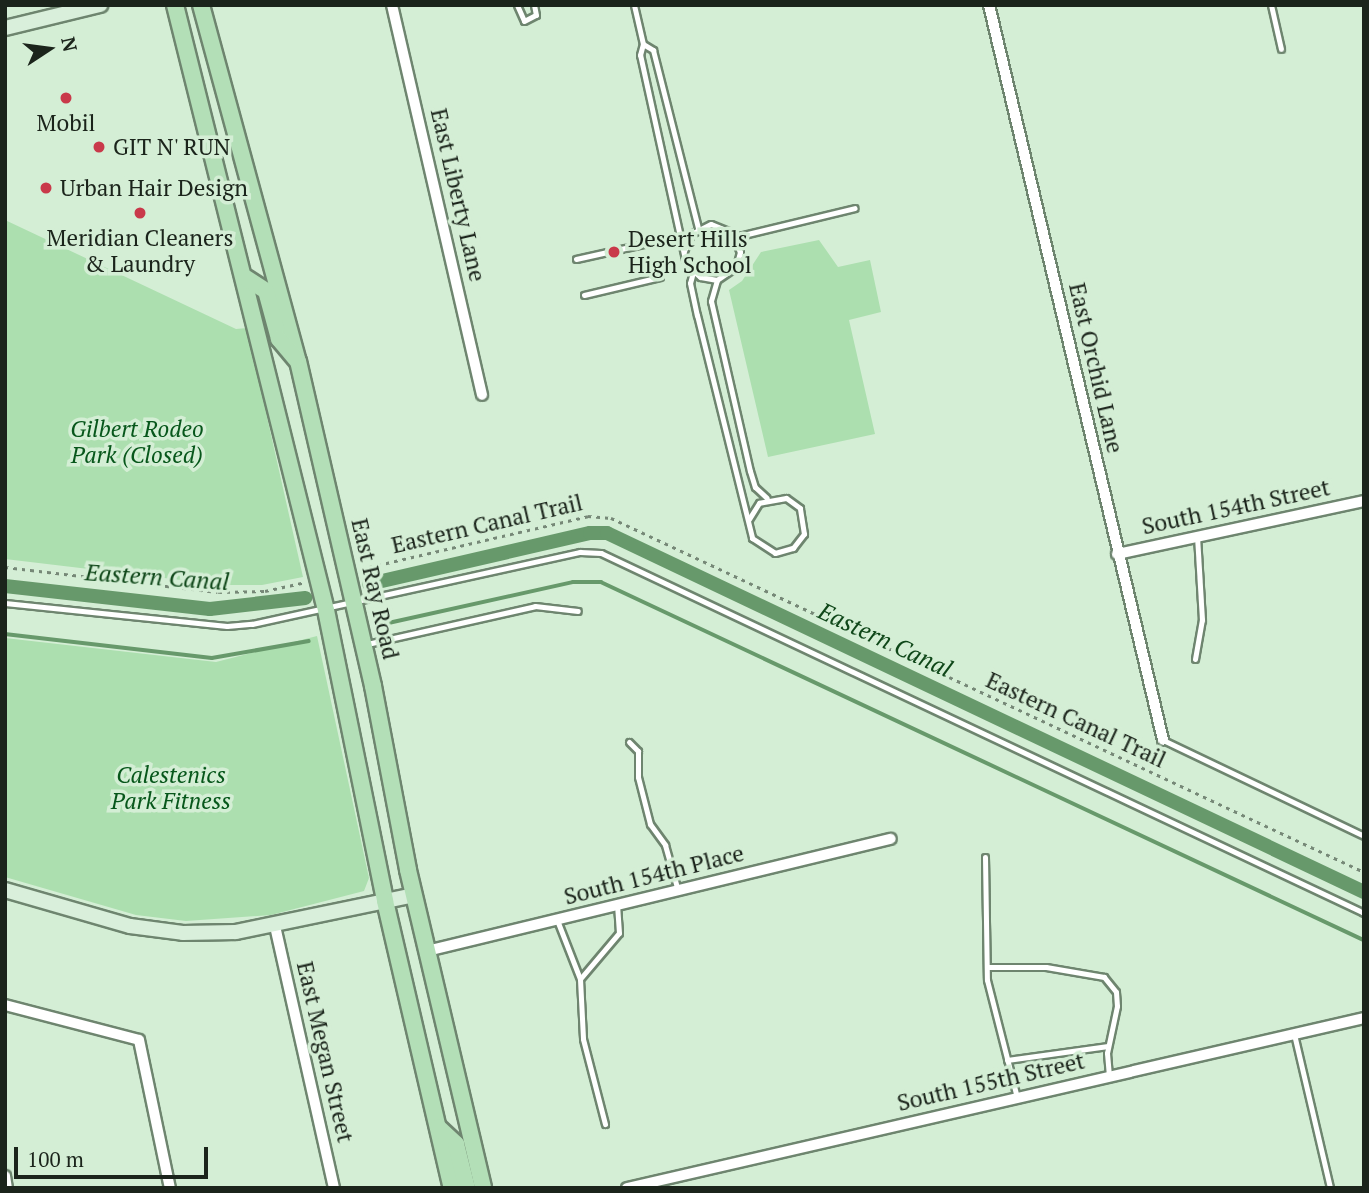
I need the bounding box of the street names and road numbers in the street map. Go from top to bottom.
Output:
street label: East Liberty Lane [425,106,491,284]
street label: East Orchid Lane [1063,280,1129,456]
street label: South 154th Street [1139,474,1333,540]
street label: Eastern Canal Trail [389,489,585,559]
street label: East Ray Road [345,516,405,662]
street label: Eastern Canal Trail [982,666,1170,774]
street label: South 154th Place [561,839,747,911]
street label: East Megan Street [291,959,359,1145]
street label: South 155th Street [895,1047,1087,1117]

